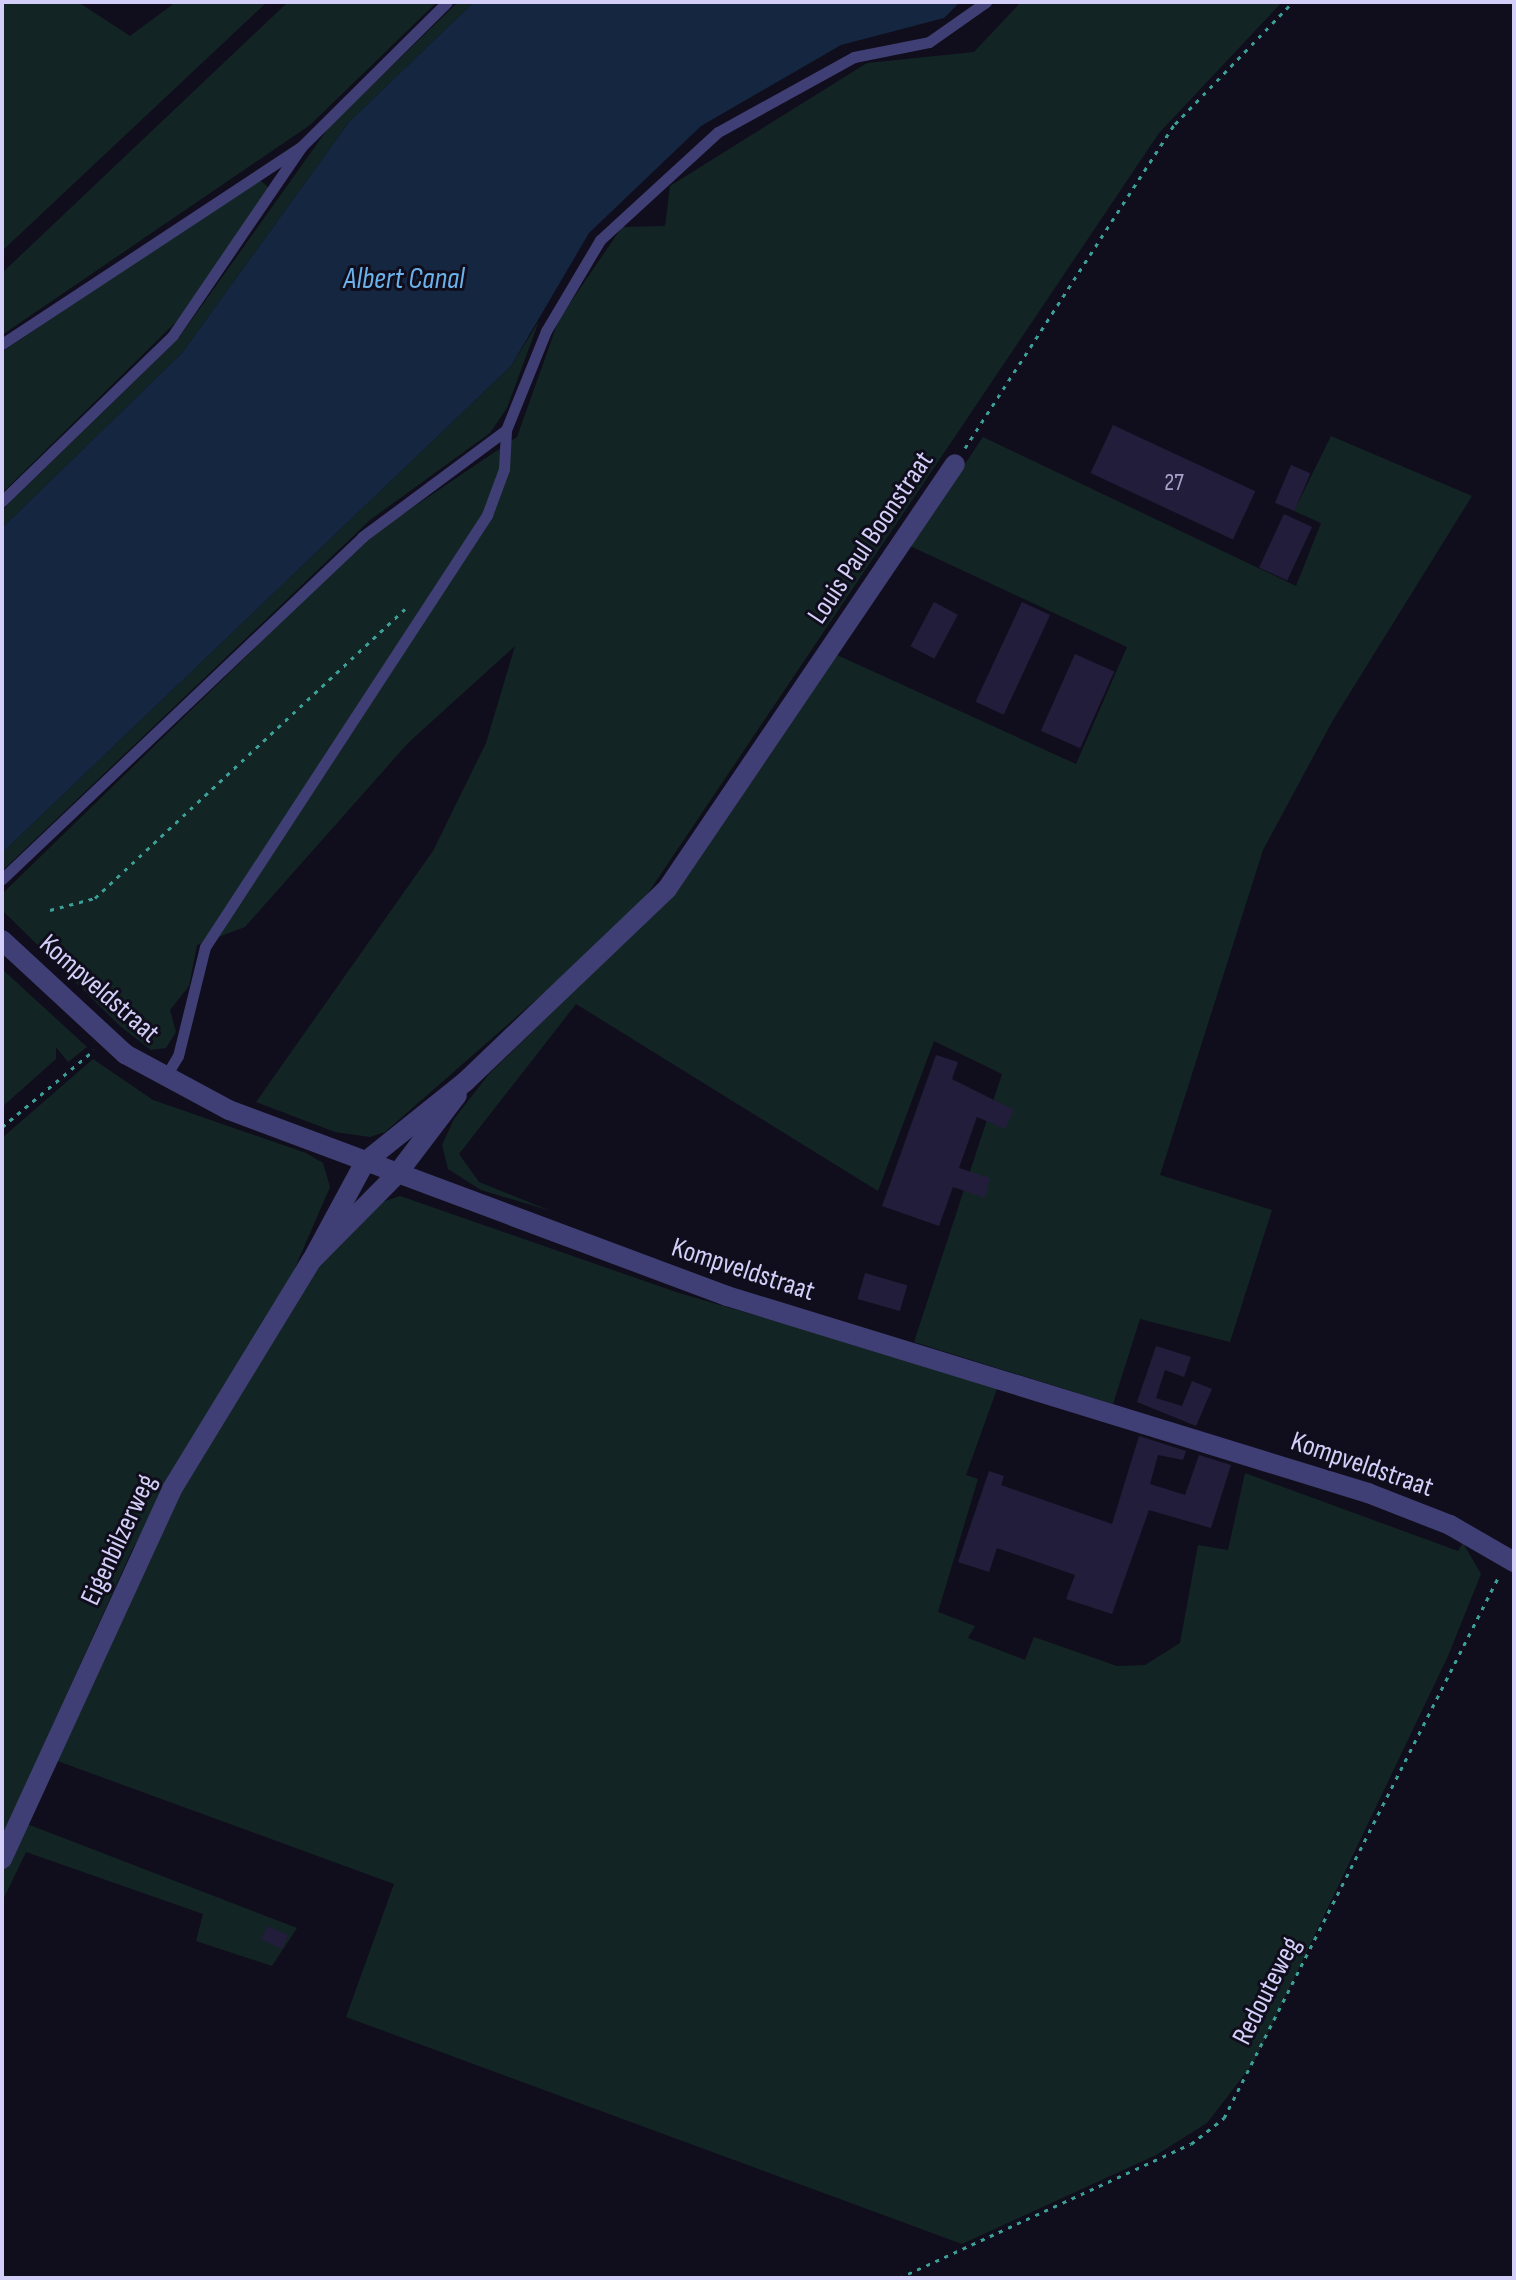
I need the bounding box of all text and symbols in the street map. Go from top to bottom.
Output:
water label: Albert Canal [343,261,465,297]
street label: Louis Paul Boonstraat [801,445,941,631]
house number: 27 [1164,469,1184,497]
street label: Kompveldstraat [32,928,166,1050]
street label: Kompveldstraat [667,1231,819,1309]
street label: Kompveldstraat [1286,1425,1438,1505]
street label: Eigenbilzerweg [74,1469,164,1611]
street label: Redouteweg [1226,1932,1308,2050]

